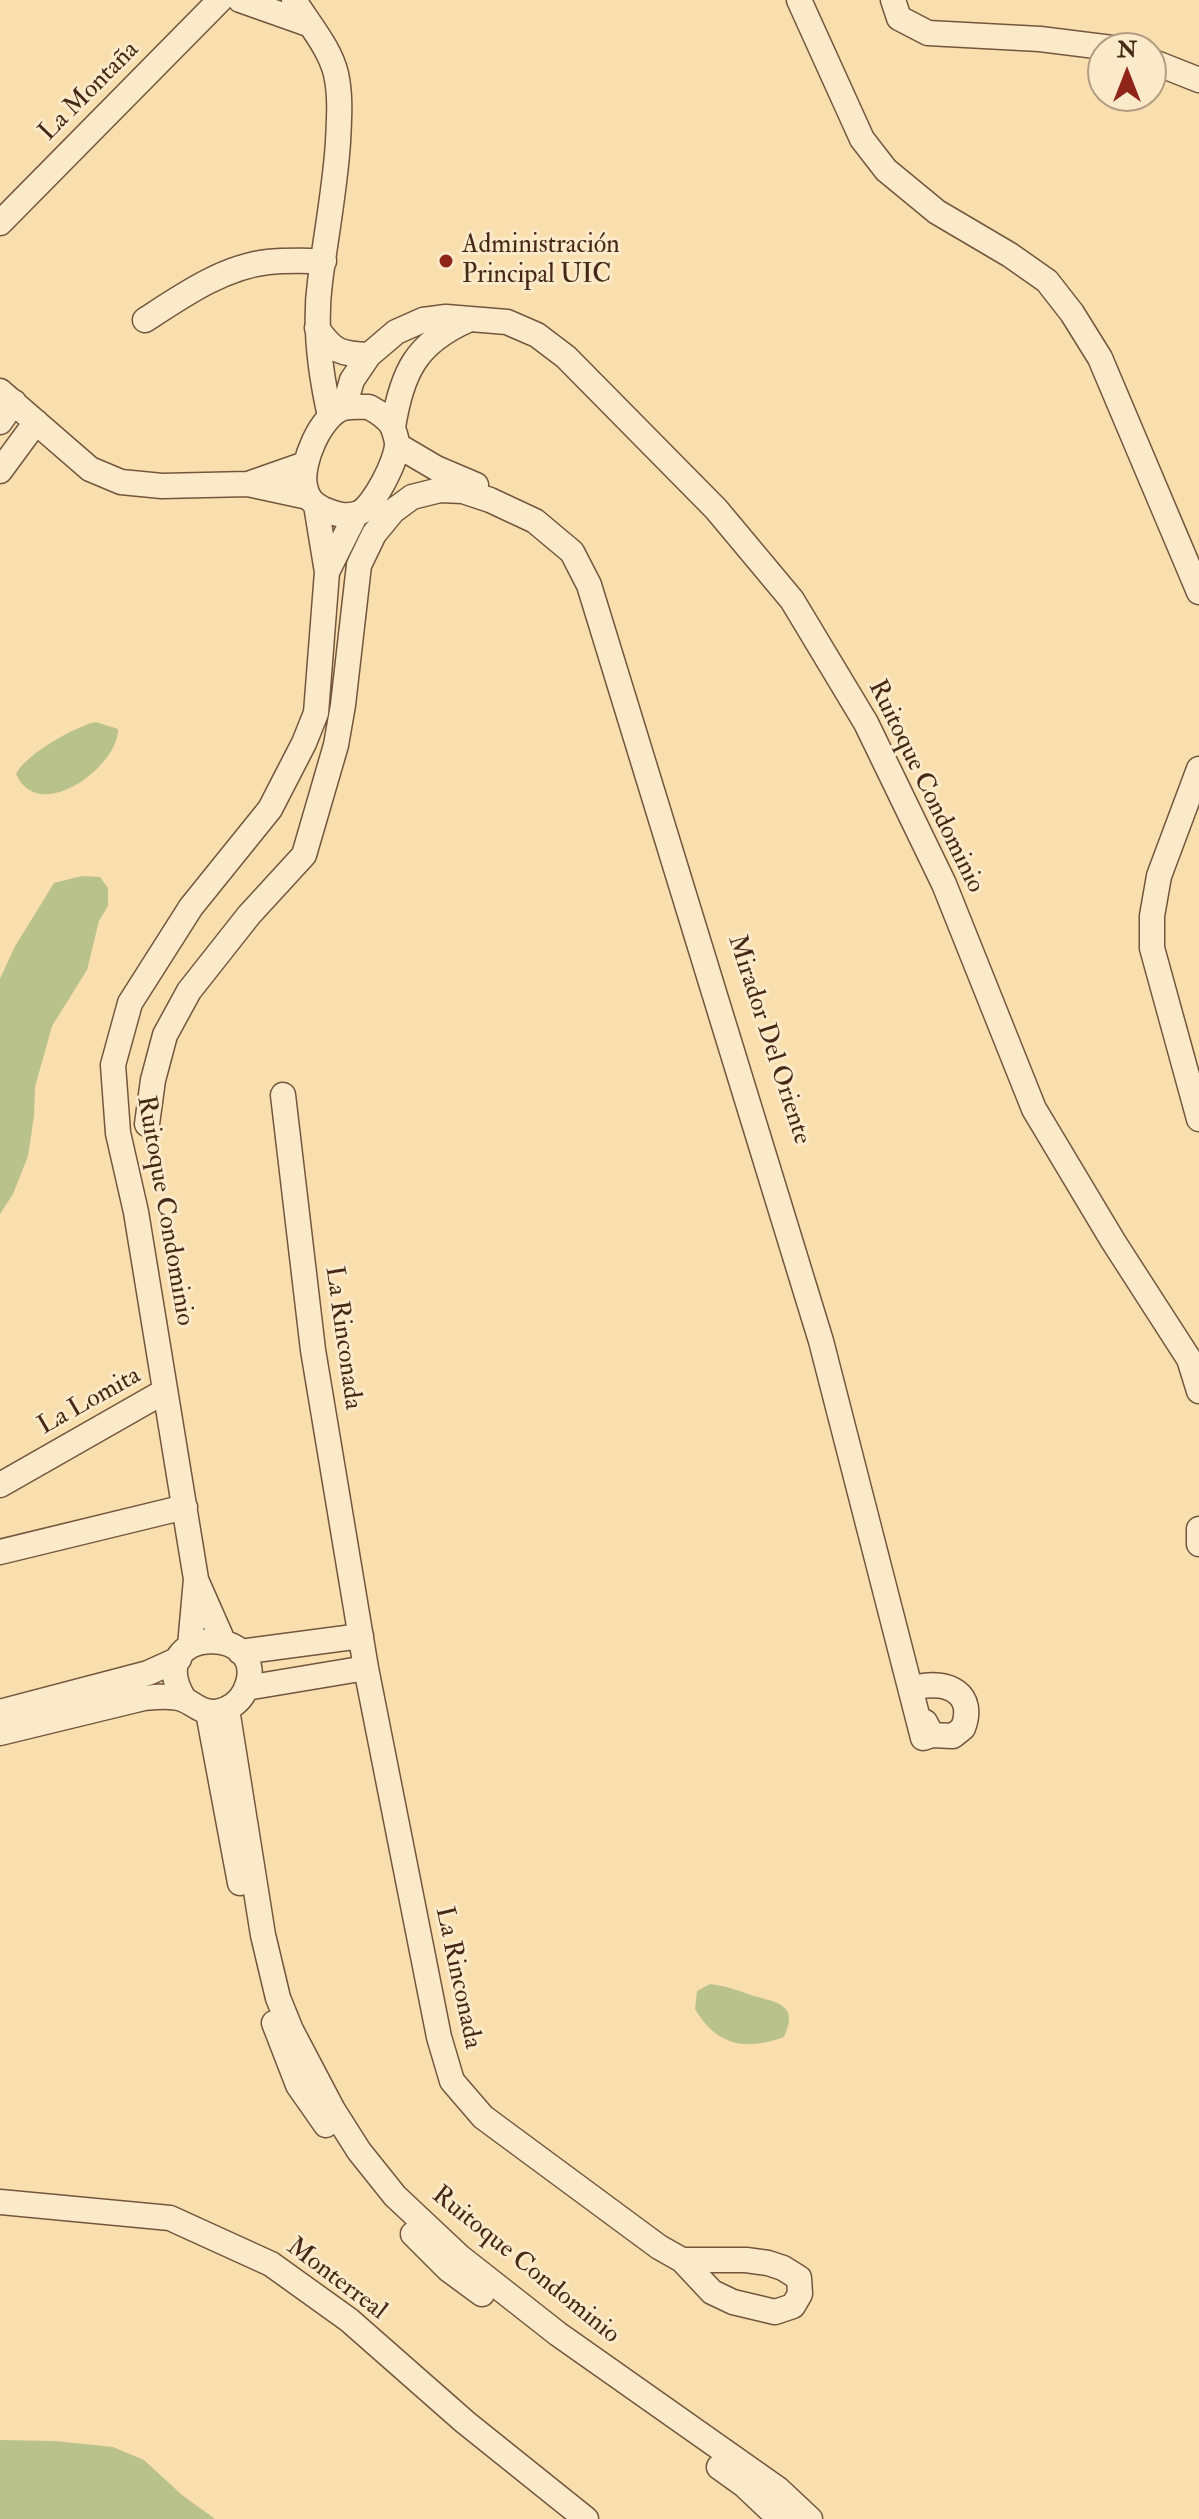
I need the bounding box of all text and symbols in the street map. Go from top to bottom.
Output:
north arrow [1087,32,1167,112]
street label: La Montaña [33,35,147,149]
text: N [1117,36,1137,64]
place label: Administración Principal UIC [462,230,620,292]
marker: Administración Principal UIC [437,252,455,270]
street label: Ruitoque Condominio [860,676,990,898]
street label: Mirador Del Oriente [719,931,817,1149]
street label: Ruitoque Condominio [128,1094,200,1328]
street label: La Rinconada [317,1264,367,1412]
street label: La Lomita [33,1361,147,1443]
street label: La Rinconada [427,1904,487,2052]
street label: Ruitoque Condominio [425,2181,625,2351]
street label: Monterreal [280,2232,392,2328]

